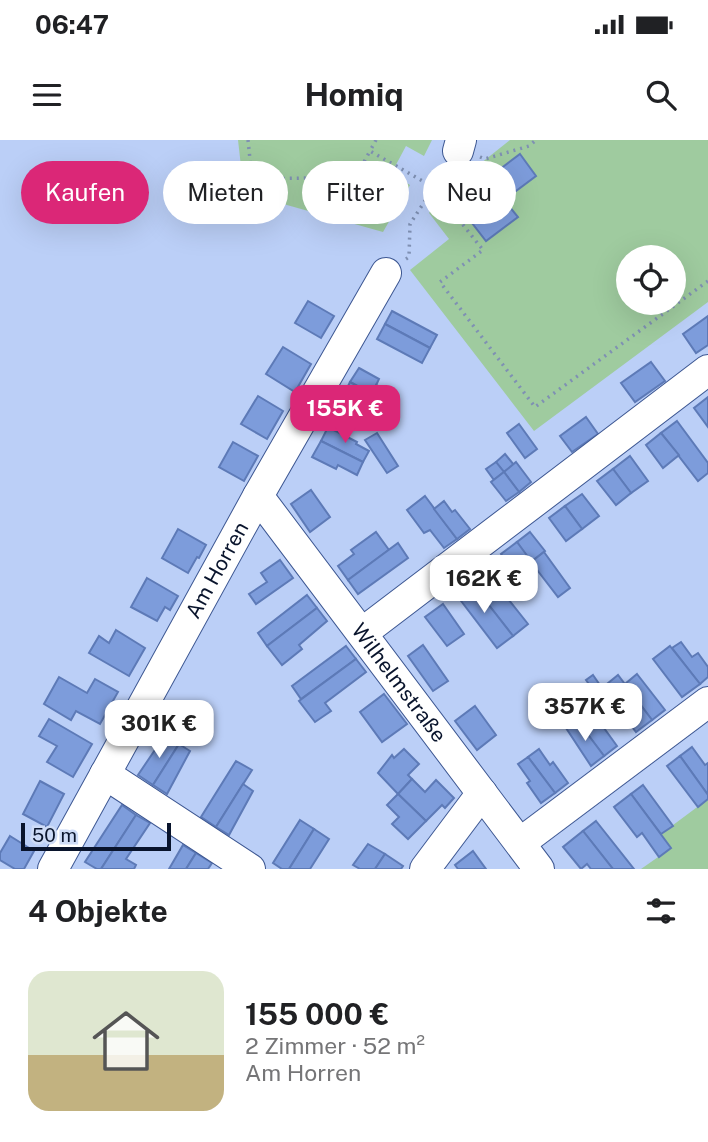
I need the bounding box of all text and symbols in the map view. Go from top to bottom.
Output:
text: 06:47 [35,9,109,40]
icon: menu [28,76,66,114]
text: Homiq [304,76,404,113]
icon: search [642,76,680,114]
chip: Kaufen [21,161,149,224]
chip: Mieten [163,161,288,224]
chip: Filter [302,161,409,224]
chip: Neu [423,161,516,224]
map controls [616,245,686,315]
button: locate [616,245,686,315]
pin: 155K € [288,386,402,445]
text: 155K € [306,394,384,421]
street label: Am Horren [180,517,253,623]
pin: 162K € [427,556,541,615]
text: 162K € [446,564,522,591]
street label: Wilhelmstraße [346,618,452,747]
pin: 357K € [528,684,642,743]
text: 357K € [544,692,626,719]
pin: 301K € [102,700,216,760]
text: 301K € [121,709,197,736]
scale bar [21,820,172,852]
text: 50 m [32,824,77,846]
icon: filters [642,892,680,930]
text: 4 Objekte [28,893,168,929]
text: 155 000 € [245,996,389,1032]
icon: home [84,999,168,1083]
text: 2 Zimmer · 52 m² [245,1032,425,1059]
text: Am Horren [245,1059,361,1086]

